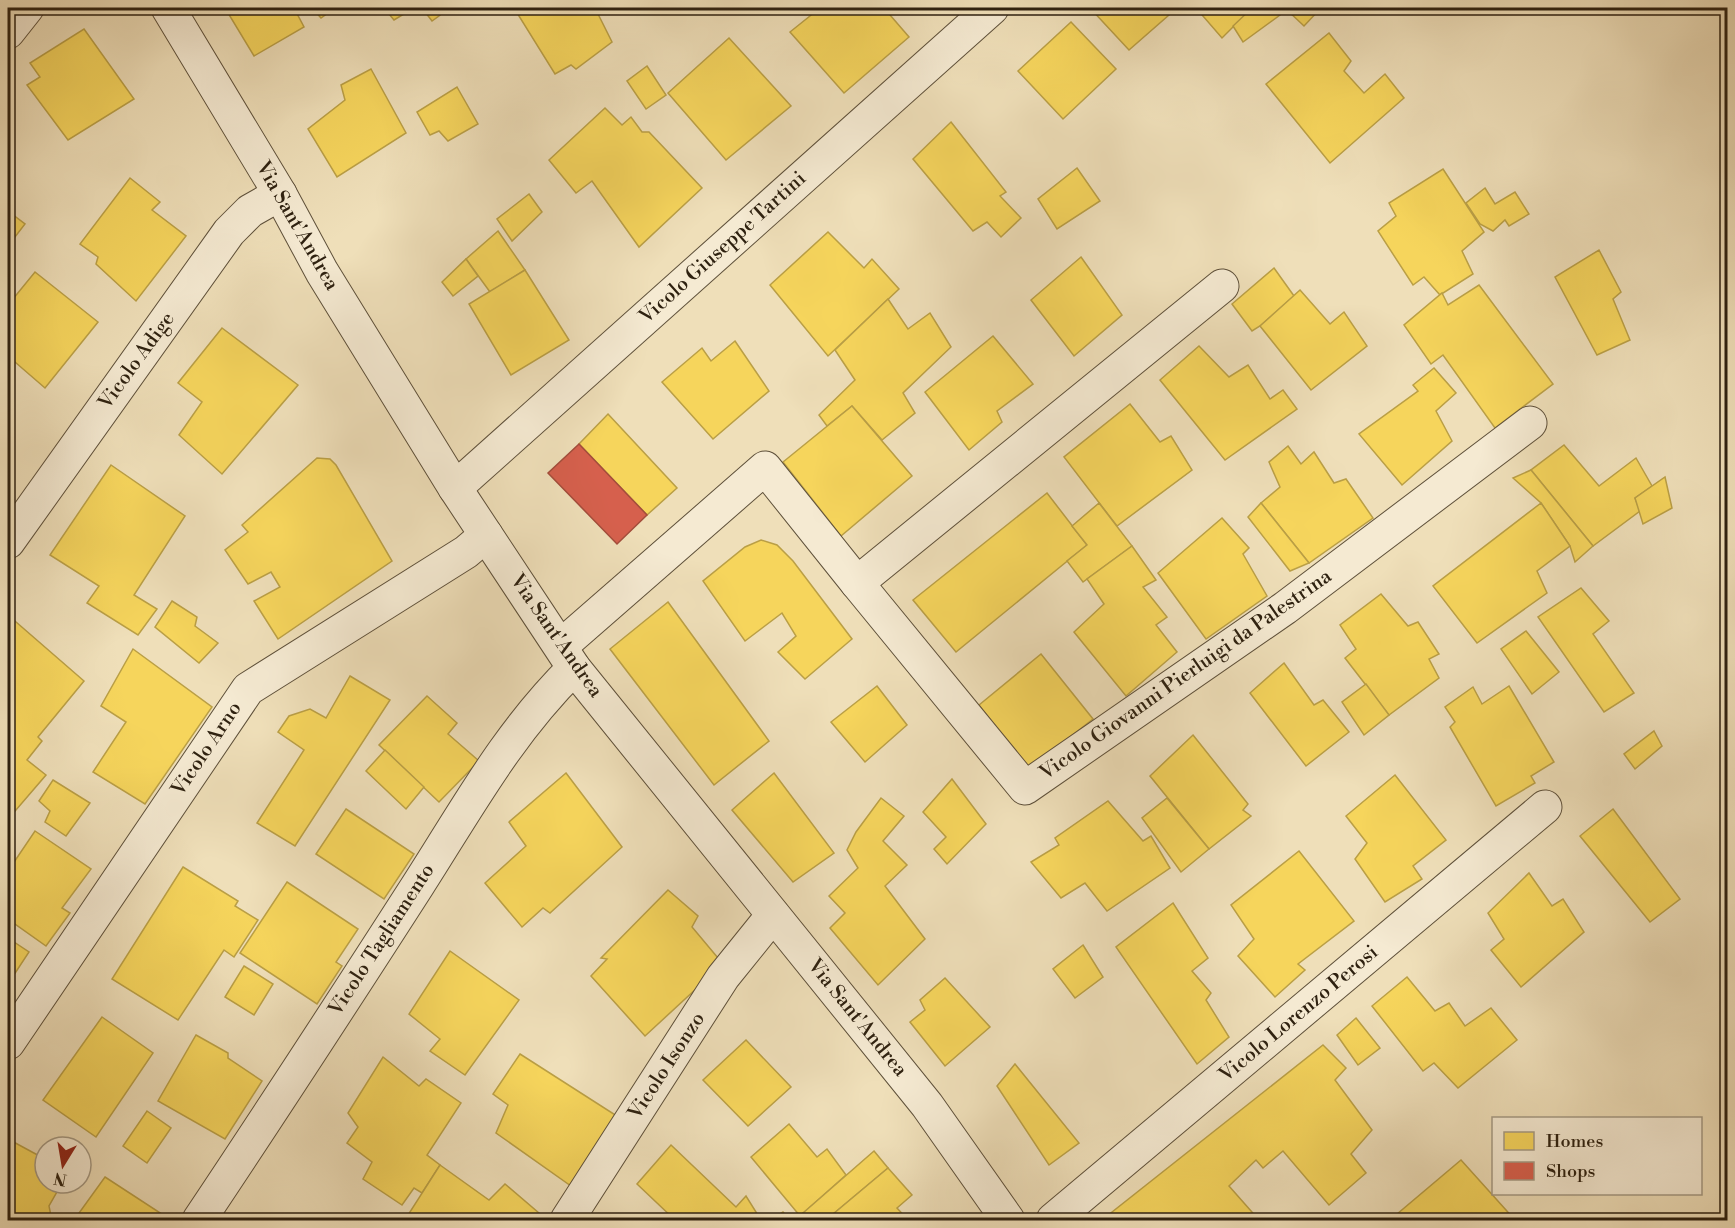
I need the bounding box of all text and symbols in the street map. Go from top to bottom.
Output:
street label: Via Sant'Andrea [249,156,344,296]
street label: Vicolo Giuseppe Tartini [634,166,812,330]
street label: Vicolo Adige [93,308,181,415]
street label: Vicolo Giovanni Pierluigi da Palestrina [1034,564,1338,786]
street label: Via Sant'Andrea [504,569,608,703]
street label: Vicolo Arno [166,697,248,802]
street label: Vicolo Tagliamento [323,859,440,1021]
street label: Vicolo Lorenzo Perosi [1214,940,1384,1088]
street label: Via Sant'Andrea [801,953,913,1083]
street label: Vicolo Isonzo [623,1008,711,1125]
legend [1492,1117,1702,1195]
text: Homes [1546,1130,1603,1153]
north arrow [33,1135,93,1195]
text: Shops [1546,1160,1596,1183]
text: N [52,1168,68,1190]

